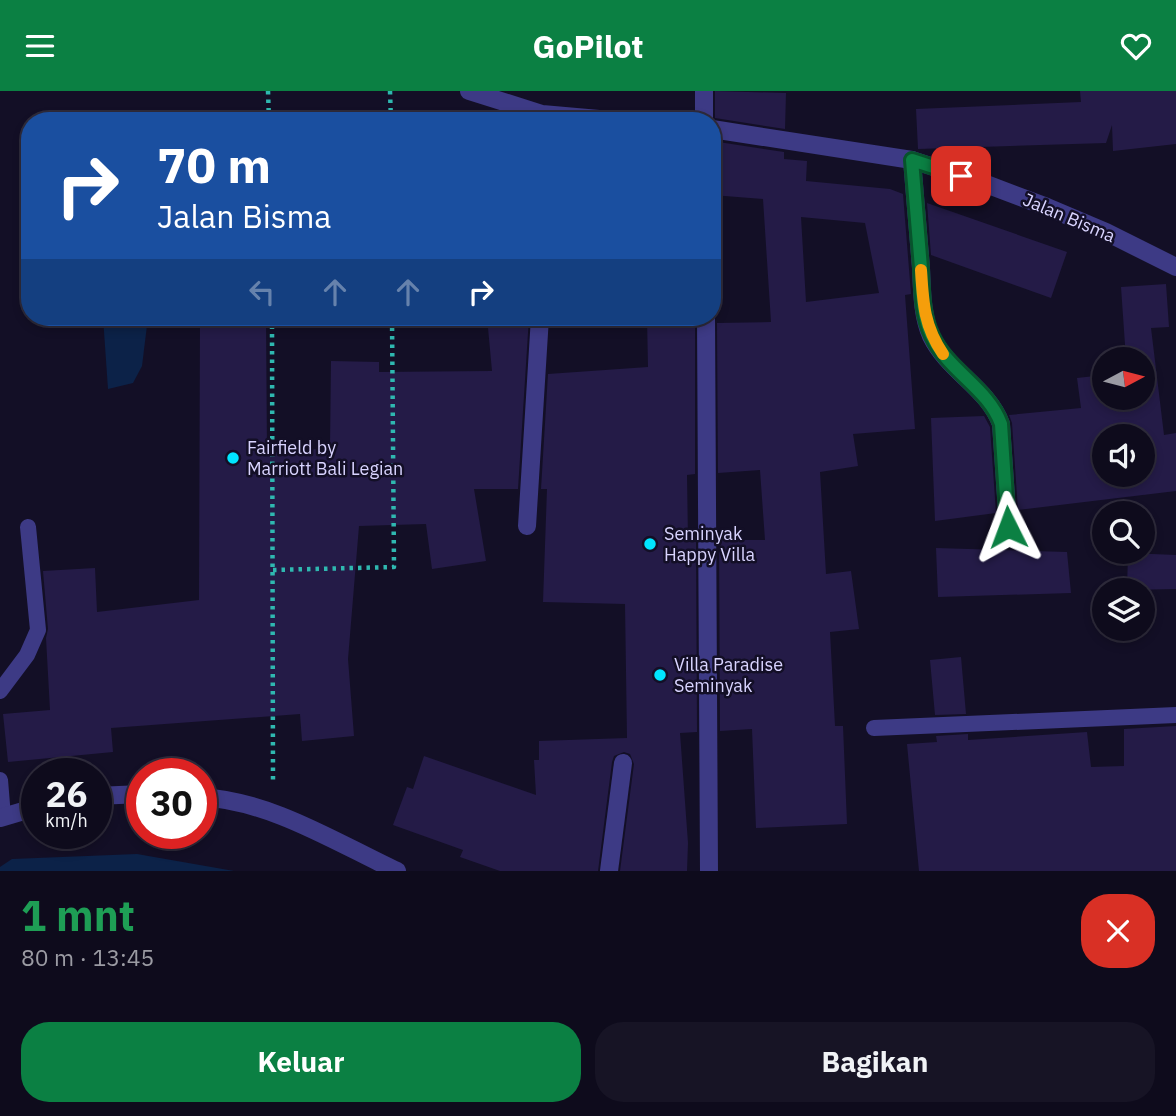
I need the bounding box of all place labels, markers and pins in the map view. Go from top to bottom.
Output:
pin [931,146,991,206]
place label: Fairfield by Marriott Bali Legian [247,436,403,480]
marker: Fairfield by Marriott Bali Legian [225,450,241,466]
place label: Seminyak Happy Villa [664,522,756,566]
marker: Seminyak Happy Villa [642,536,658,552]
place label: Villa Paradise Seminyak [674,653,783,697]
marker: Villa Paradise Seminyak [652,667,668,683]

